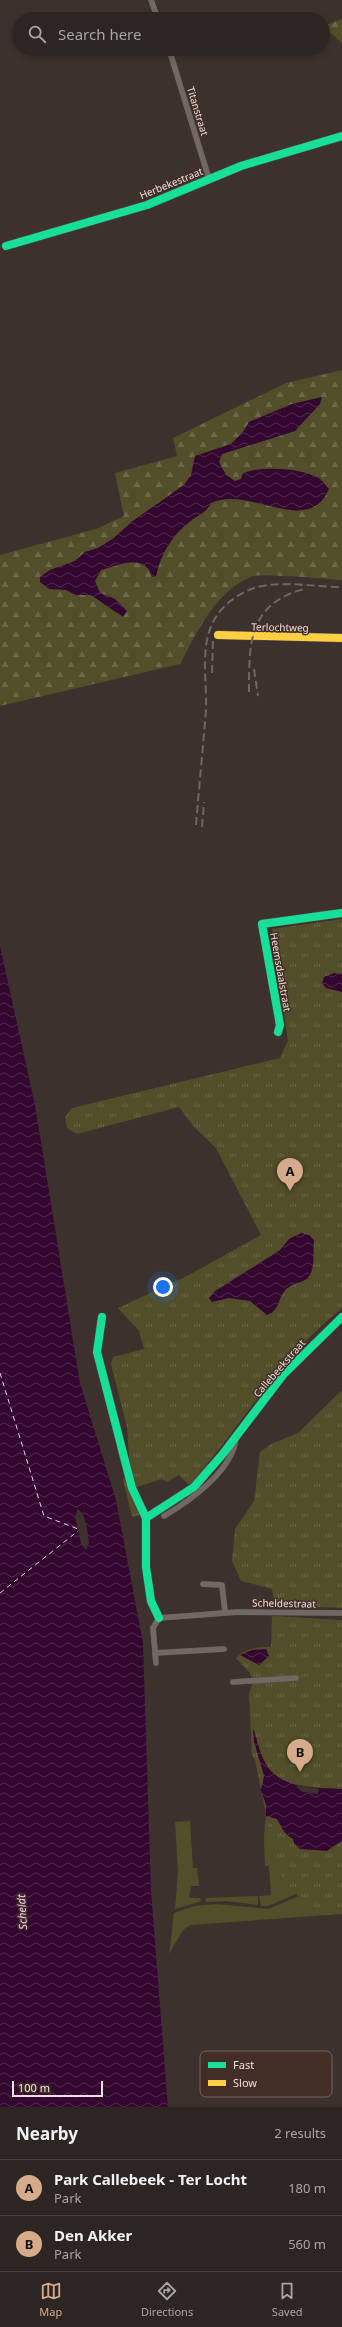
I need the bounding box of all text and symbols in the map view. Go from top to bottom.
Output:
search box [12,12,330,56]
icon: search [26,23,48,45]
text: Search here [58,24,141,44]
street label: Titanstraat [184,85,212,138]
street label: Herbekestraat [137,164,205,202]
street label: Terlochtweg [251,619,309,635]
street label: Heemsdaalstraat [267,931,295,1013]
pin: A [277,1158,303,1191]
your location [153,1277,173,1297]
street label: Callebeekstraat [250,1336,308,1400]
street label: Scheldestraat [252,1595,316,1611]
pin: B [287,1739,313,1772]
water label: Scheldt [13,1894,30,1930]
legend [200,2051,332,2097]
text: Fast [233,2057,254,2072]
text: Slow [233,2075,257,2090]
scale bar [12,2079,103,2098]
text: 100 m [18,2080,50,2095]
text: Nearby [16,2122,78,2145]
text: 2 results [274,2124,326,2142]
text: Park Callebeek - Ter Locht [54,2169,247,2189]
text: A [25,2179,34,2197]
text: 180 m [288,2179,326,2197]
text: Park [54,2189,81,2207]
text: Den Akker [54,2225,132,2245]
text: B [25,2235,33,2253]
text: 560 m [288,2235,326,2253]
text: Park [54,2245,81,2263]
tab: Map [39,2280,62,2319]
tab: Directions [141,2280,193,2319]
tab: Saved [272,2280,303,2319]

